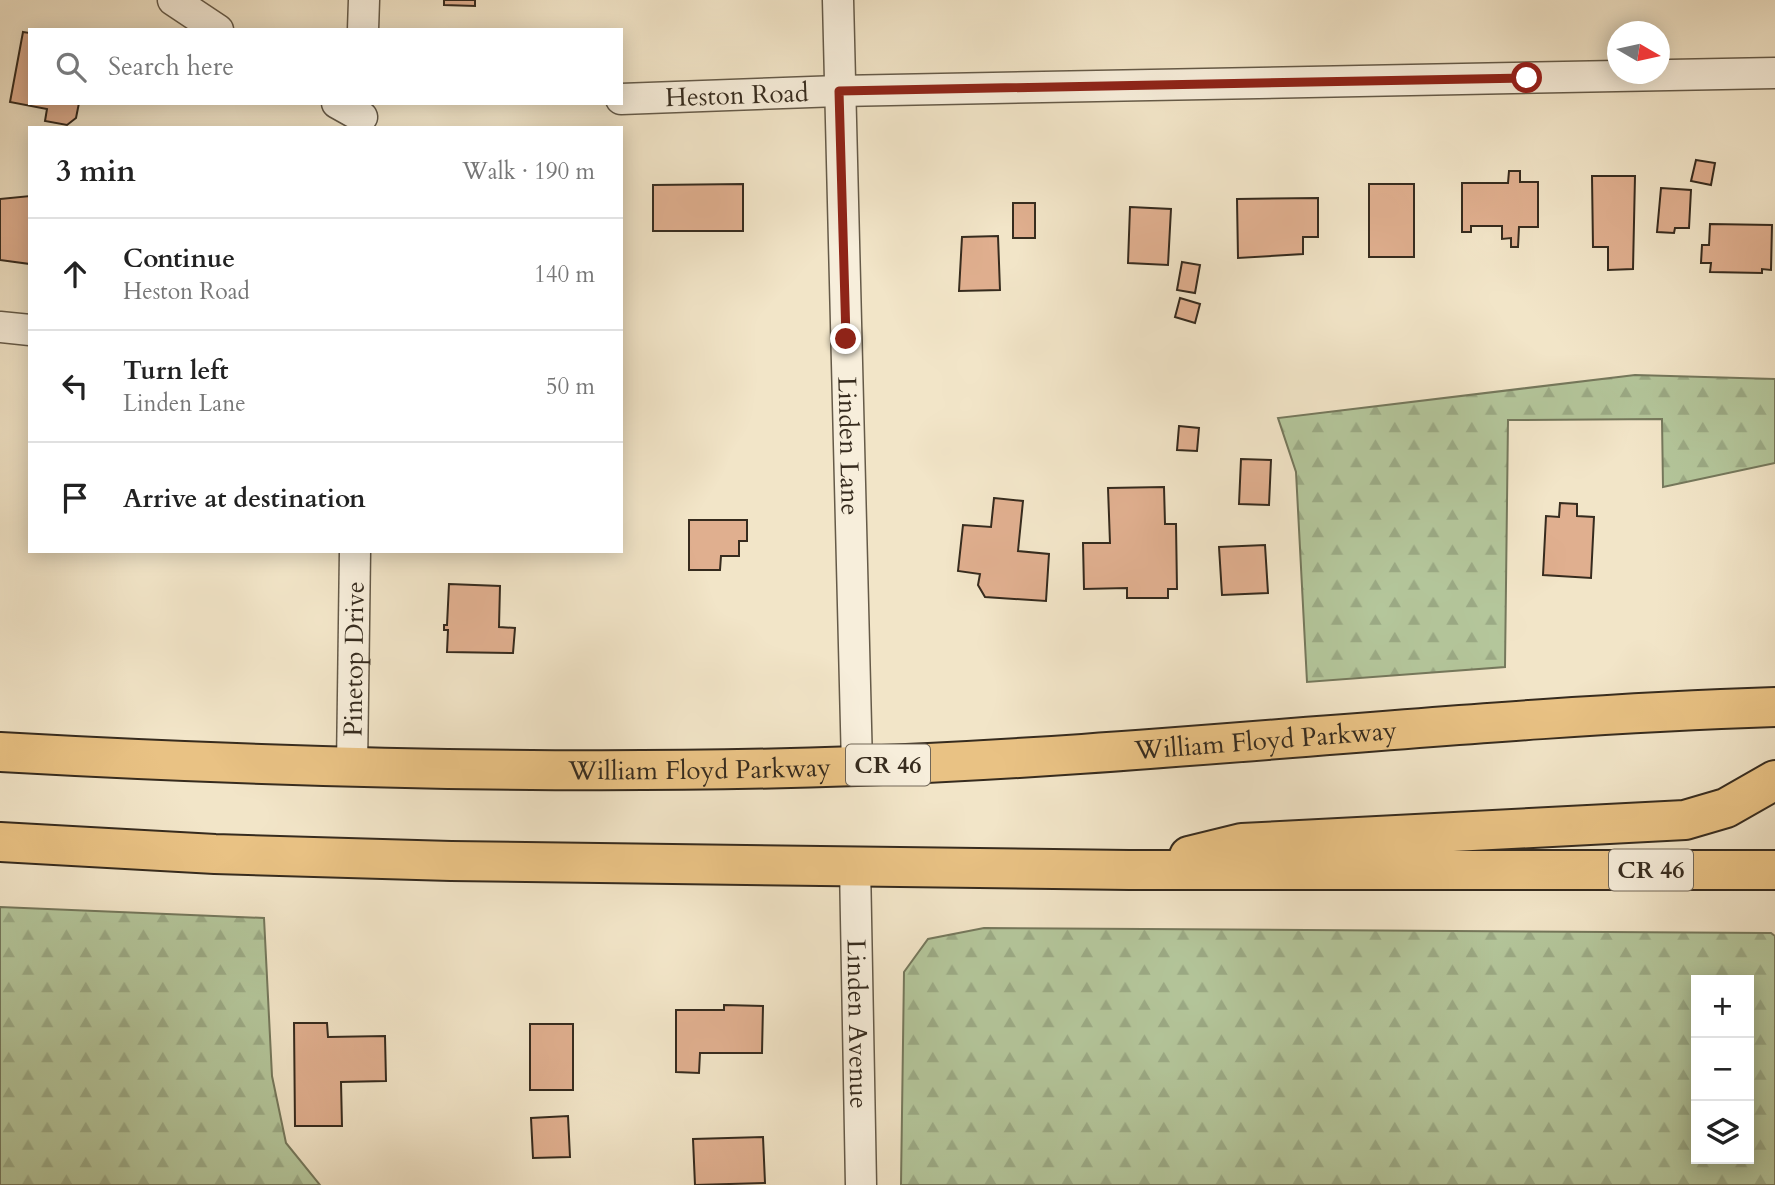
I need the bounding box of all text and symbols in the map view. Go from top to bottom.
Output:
north arrow [1607,21,1670,84]
search box [28,28,623,105]
icon: search [52,48,90,86]
text: Search here [108,49,234,84]
route start [1511,62,1542,93]
street label: Heston Road [665,75,809,115]
text: 3 min [56,151,136,192]
text: Walk · 190 m [462,156,595,187]
text: Continue [123,241,235,276]
icon: ahead [56,255,94,293]
text: 140 m [534,259,595,290]
text: Heston Road [123,276,250,307]
route end [830,323,861,354]
text: Turn left [123,353,228,388]
icon: left [56,367,94,405]
text: 50 m [546,371,595,402]
street label: Linden Lane [830,376,868,516]
text: Linden Lane [123,388,246,419]
icon: arrive [56,479,94,517]
text: Arrive at destination [123,481,366,516]
street label: Pinetop Drive [335,581,372,737]
street label: William Floyd Parkway [1132,712,1398,768]
road number: CR 46 [846,744,930,786]
street label: William Floyd Parkway [567,749,832,788]
road number: CR 46 [1609,850,1693,890]
street label: Linden Avenue [839,939,877,1109]
map controls [1691,975,1754,1164]
button: + [1691,975,1754,1038]
button: − [1691,1038,1754,1101]
button: layers [1691,1101,1754,1164]

